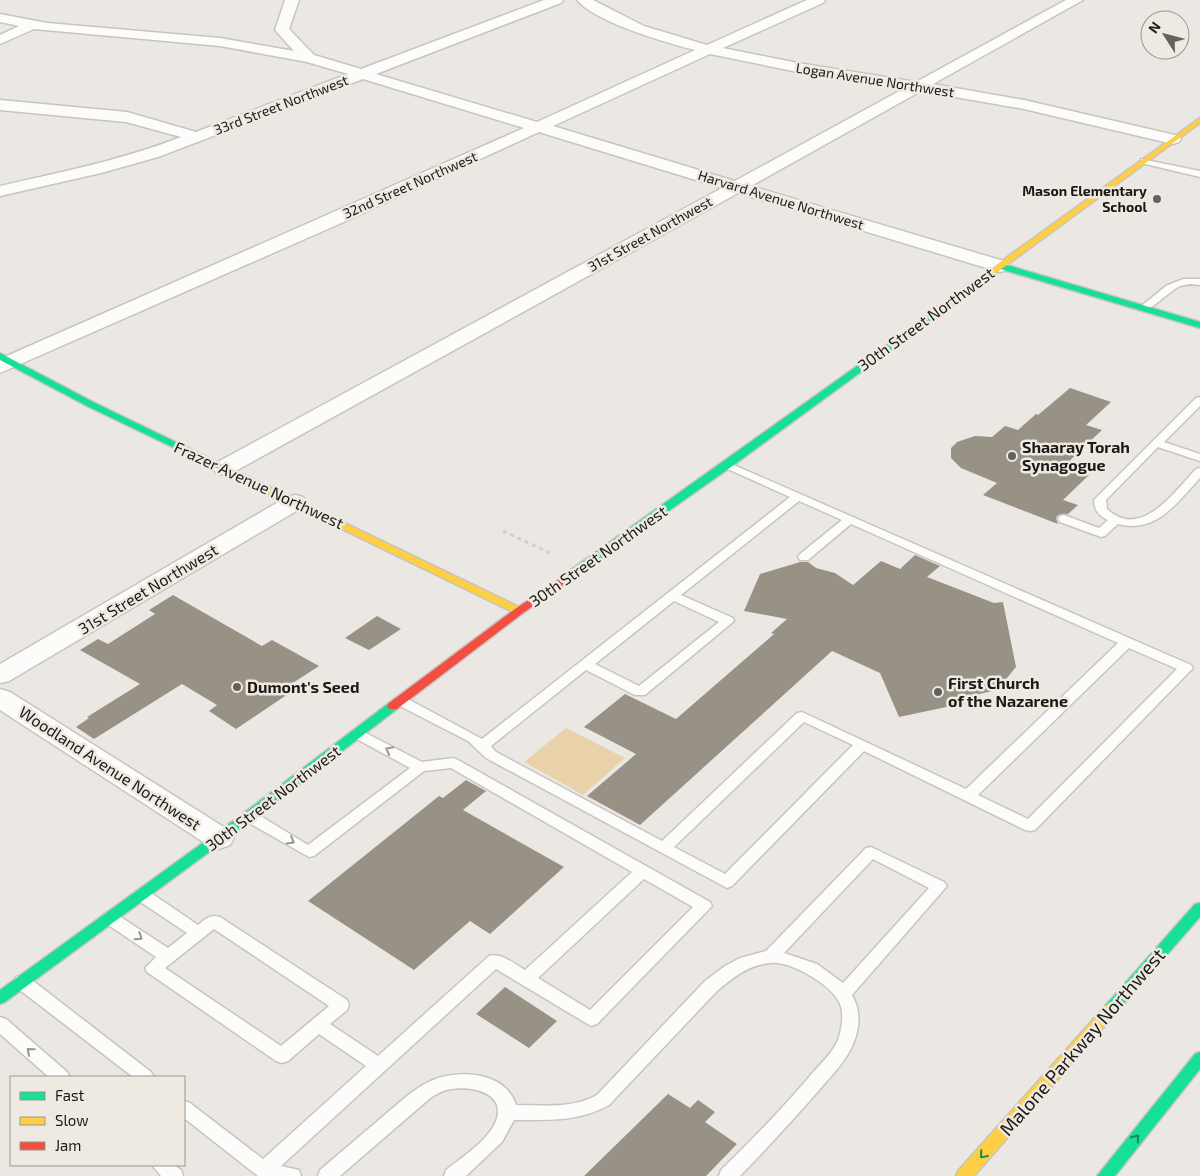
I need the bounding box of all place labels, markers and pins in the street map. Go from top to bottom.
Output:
place label: Mason Elementary School [1022,182,1147,215]
marker: Mason Elementary School [1151,193,1163,205]
place label: Shaaray Torah Synagogue [1022,437,1130,475]
marker: Shaaray Torah Synagogue [1006,450,1018,462]
place label: First Church of the Nazarene [948,673,1068,710]
place label: Dumont's Seed [247,677,359,696]
marker: Dumont's Seed [231,681,243,693]
marker: First Church of the Nazarene [932,686,944,698]

